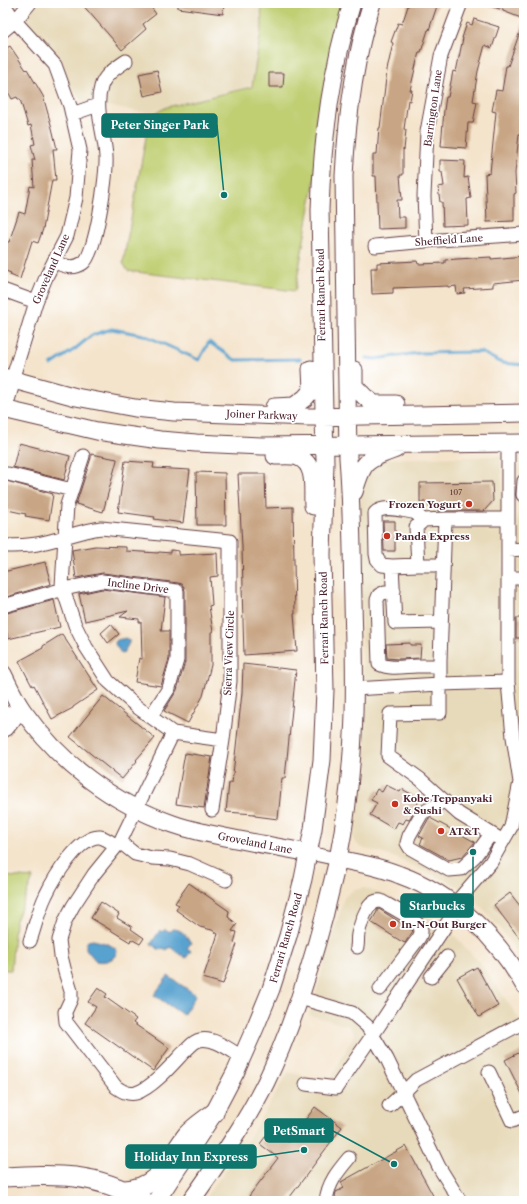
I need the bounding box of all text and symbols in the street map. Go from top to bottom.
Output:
street label: Barrington Lane [421,68,445,147]
callout: Peter Singer Park [102,114,217,137]
text: Peter Singer Park [111,118,210,132]
street label: Groveland Lane [30,231,72,306]
street label: Sheffield Lane [414,231,484,249]
street label: Ferrari Ranch Road [314,248,328,342]
street label: Joiner Parkway [224,407,298,423]
house number: 107 [450,487,462,497]
place label: Frozen Yogurt [389,498,461,511]
marker: Frozen Yogurt [464,499,474,509]
place label: Panda Express [395,530,470,543]
marker: Panda Express [382,531,392,541]
street label: Ferrari Ranch Road [317,571,331,665]
street label: Incline Drive [107,576,170,596]
street label: Sierra View Circle [221,610,237,696]
place label: Kobe Teppanyaki & Sushi [403,792,493,817]
marker: Kobe Teppanyaki & Sushi [390,799,400,809]
place label: AT&T [448,825,480,838]
marker: AT&T [436,826,446,836]
street label: Groveland Lane [217,829,294,857]
street label: Ferrari Ranch Road [267,892,305,984]
callout: Starbucks [401,894,473,917]
text: Starbucks [409,899,465,913]
place label: In-N-Out Burger [401,918,487,931]
marker: In-N-Out Burger [388,919,398,929]
callout: PetSmart [265,1119,333,1142]
text: PetSmart [273,1124,326,1138]
callout: Holiday Inn Express [126,1145,256,1168]
text: Holiday Inn Express [134,1150,248,1164]

